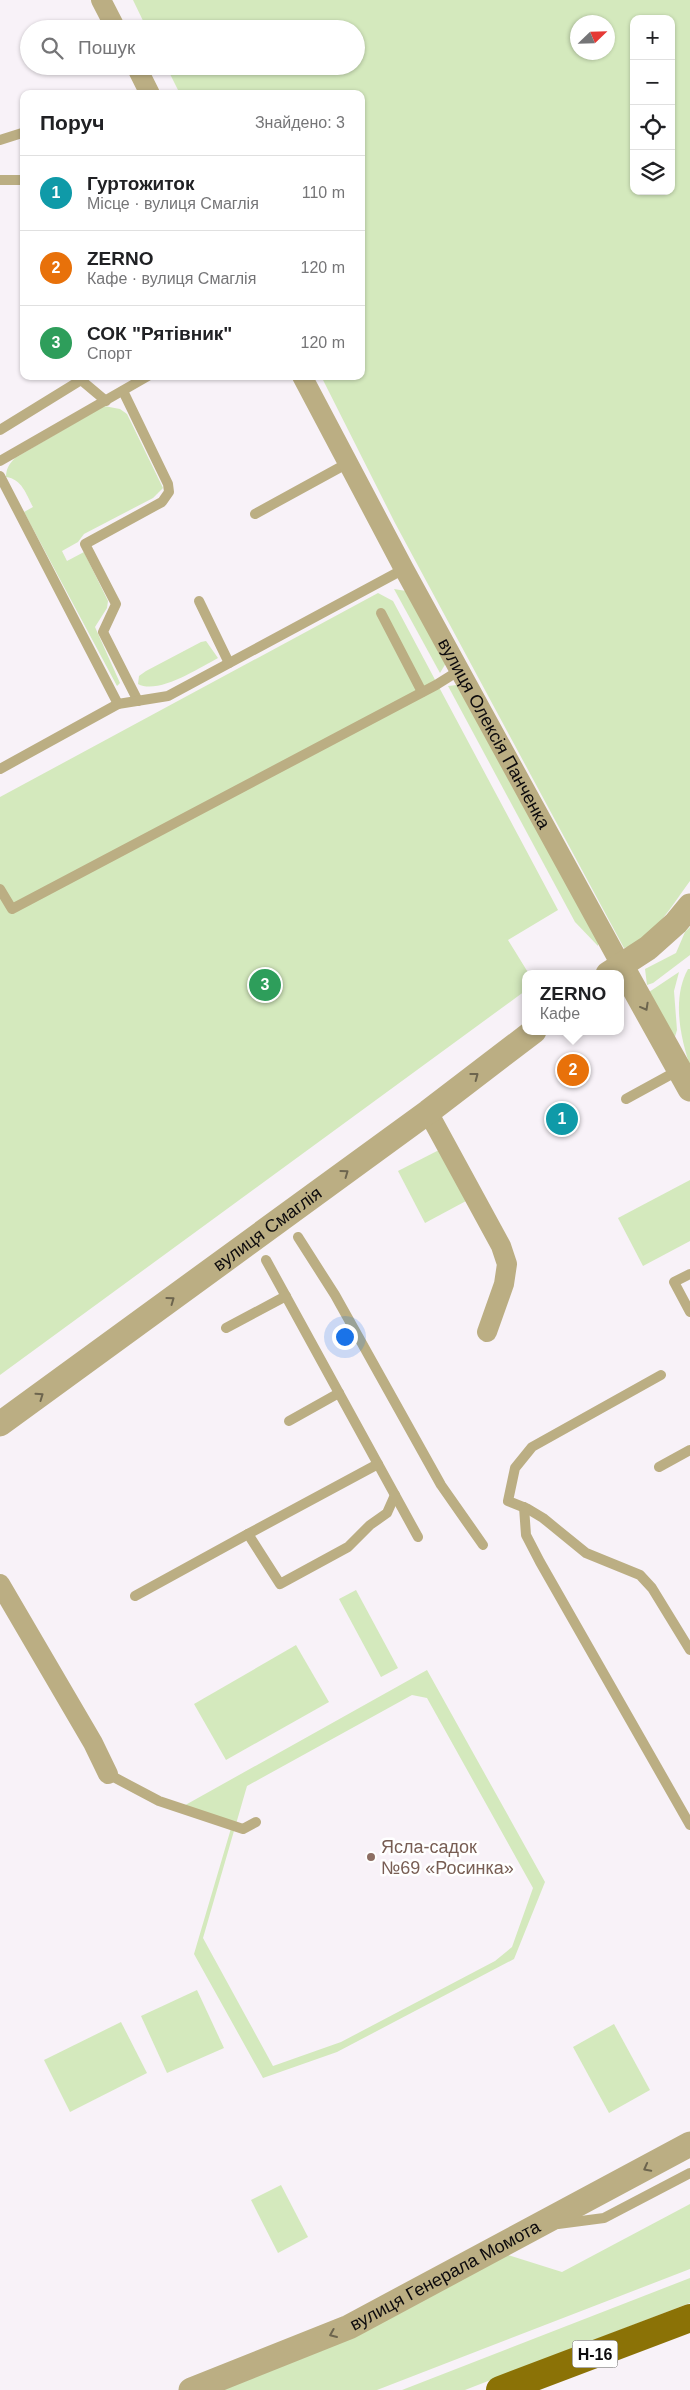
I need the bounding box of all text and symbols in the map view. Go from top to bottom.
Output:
north arrow [570,15,615,60]
map controls [630,15,675,195]
button: + [630,15,675,60]
search box [20,20,365,75]
icon: search [38,34,66,62]
text: Пошук [78,37,135,58]
button: − [630,60,675,105]
button: locate [630,105,675,150]
text: Поруч [40,111,104,134]
text: Знайдено: 3 [255,114,345,131]
button: layers [630,150,675,195]
text: Гуртожиток [87,173,194,194]
text: 1 [52,184,60,201]
text: 110 m [302,184,345,201]
text: Місце · вулиця Смаглія [87,195,259,212]
text: ZERNO [87,248,154,269]
text: 2 [52,259,60,276]
text: 120 m [301,259,345,276]
text: Кафе · вулиця Смаглія [87,270,256,287]
text: СОК "Рятівник" [87,323,232,344]
text: 3 [52,334,60,351]
text: 120 m [301,334,345,351]
text: Спорт [87,345,132,362]
street label: вулиця Олексія Панченка [434,635,555,833]
pin: 3 [249,966,281,1004]
popup [522,970,624,1035]
text: ZERNO [540,983,606,1004]
one-way arrow [639,1002,649,1011]
text: Кафе [540,1005,580,1022]
pin: 2 [557,1051,589,1089]
one-way arrow [469,1073,479,1082]
pin: 1 [546,1100,578,1138]
one-way arrow [339,1170,349,1179]
street label: вулиця Смаглія [209,1183,326,1275]
one-way arrow [165,1297,175,1306]
your location [332,1324,358,1350]
one-way arrow [34,1393,44,1402]
place label: Ясла-садок №69 «Росинка» [381,1837,514,1878]
marker: Ясла-садок №69 «Росинка» [365,1851,377,1863]
one-way arrow [643,2161,652,2171]
street label: вулиця Генерала Момота [346,2216,544,2335]
one-way arrow [329,2327,338,2338]
road number: Н-16 [572,2340,618,2368]

